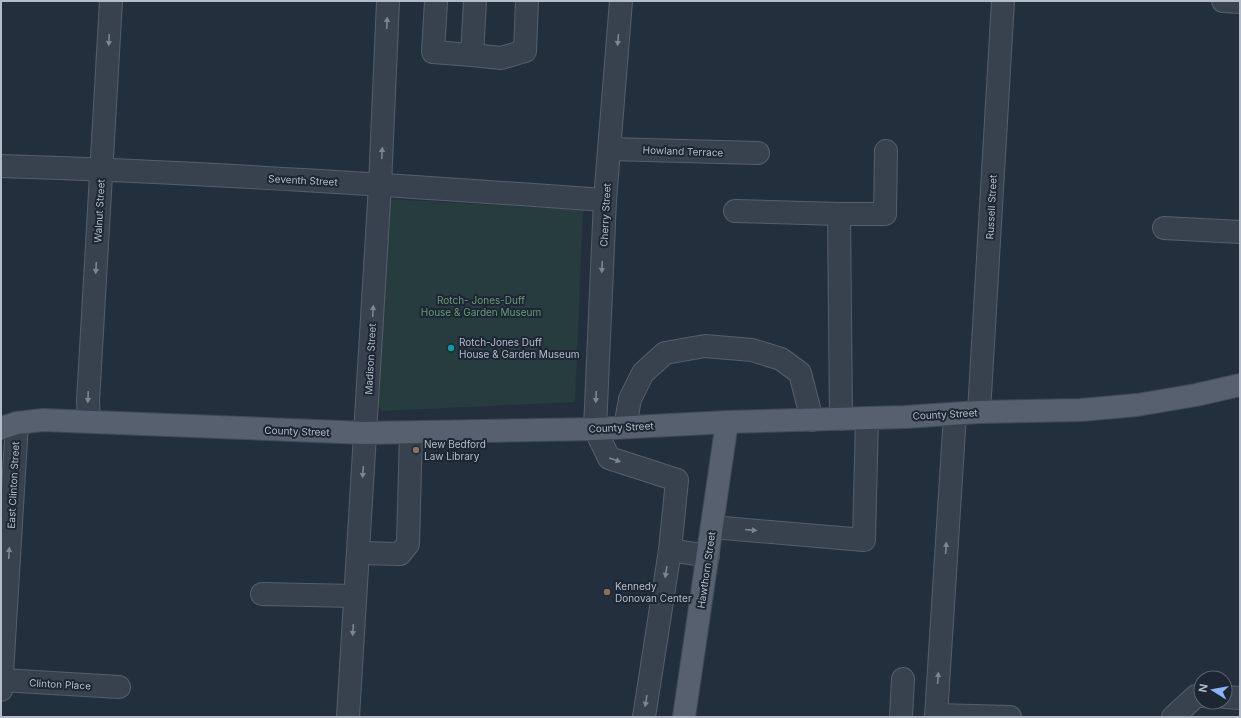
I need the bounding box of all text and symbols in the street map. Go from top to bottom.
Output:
one-way arrow [384,17,391,29]
one-way arrow [105,34,112,46]
one-way arrow [615,34,621,46]
street label: Howland Terrace [642,144,724,158]
one-way arrow [378,147,385,159]
street label: Seventh Street [268,172,339,188]
street label: Russell Street [983,174,999,240]
street label: Walnut Street [91,178,107,243]
street label: Cherry Street [597,182,613,247]
one-way arrow [599,261,606,273]
one-way arrow [93,262,100,274]
park label: Rotch- Jones-Duff House & Garden Museum [421,294,541,318]
one-way arrow [369,305,376,317]
street label: Madison Street [362,322,378,395]
place label: Rotch-Jones Duff House & Garden Museum [459,336,580,360]
marker: Rotch-Jones Duff House & Garden Museum [446,343,456,353]
one-way arrow [85,391,92,403]
one-way arrow [593,391,600,403]
street label: County Street [912,406,979,422]
street label: County Street [588,419,655,435]
street label: County Street [264,424,331,438]
place label: New Bedford Law Library [424,438,486,462]
street label: East Clinton Street [5,440,21,529]
marker: New Bedford Law Library [411,445,421,455]
one-way arrow [610,457,622,463]
one-way arrow [359,466,366,478]
one-way arrow [745,527,757,534]
street label: Hawthorn Street [695,530,717,609]
one-way arrow [943,542,950,554]
one-way arrow [6,547,13,559]
one-way arrow [663,566,669,578]
place label: Kennedy Donovan Center [615,580,692,604]
marker: Kennedy Donovan Center [602,587,612,597]
one-way arrow [350,624,356,637]
north arrow [1193,670,1233,710]
one-way arrow [935,672,942,684]
street label: Clinton Place [29,676,91,692]
text: N [1196,683,1211,694]
one-way arrow [643,695,649,707]

